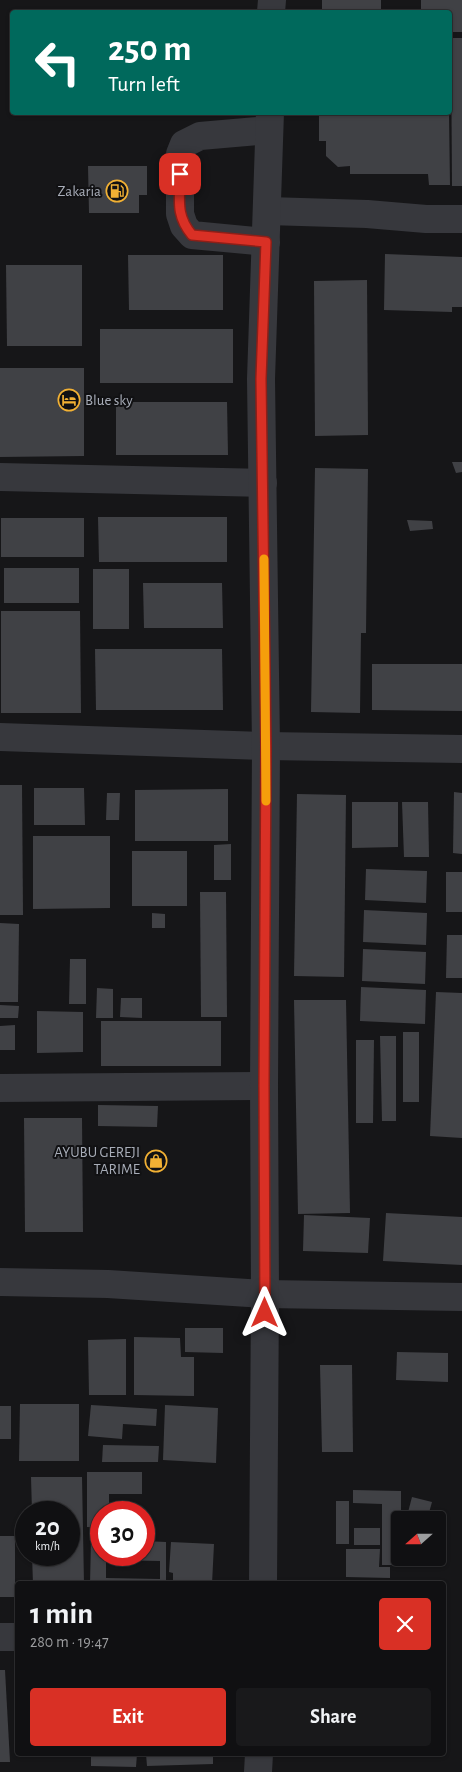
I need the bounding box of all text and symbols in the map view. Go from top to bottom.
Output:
icon: left [25,30,90,95]
text: 250 m [108,32,191,67]
text: Turn left [108,73,180,95]
pin [159,153,201,195]
icon: arrive [166,160,194,188]
fuel station icon: Zakaria [105,179,129,203]
place label: Zakaria [57,184,101,199]
hotel icon: Blue sky [57,388,81,412]
place label: Blue sky [85,393,133,408]
place label: AYUBU GEREJI TARIME [54,1145,140,1177]
shop icon: AYUBU GEREJI TARIME [144,1149,168,1173]
position arrow [238,1286,290,1338]
speed limit sign: 30 [90,1501,155,1566]
north arrow [391,1511,446,1566]
map controls [391,1511,446,1566]
text: 20 [35,1515,60,1540]
text: km/h [35,1540,60,1552]
button: close [379,1598,431,1650]
text: 1 min [30,1599,93,1629]
text: 280 m · 19:47 [30,1634,109,1650]
button: Exit [30,1688,226,1746]
button: Share [236,1688,431,1746]

